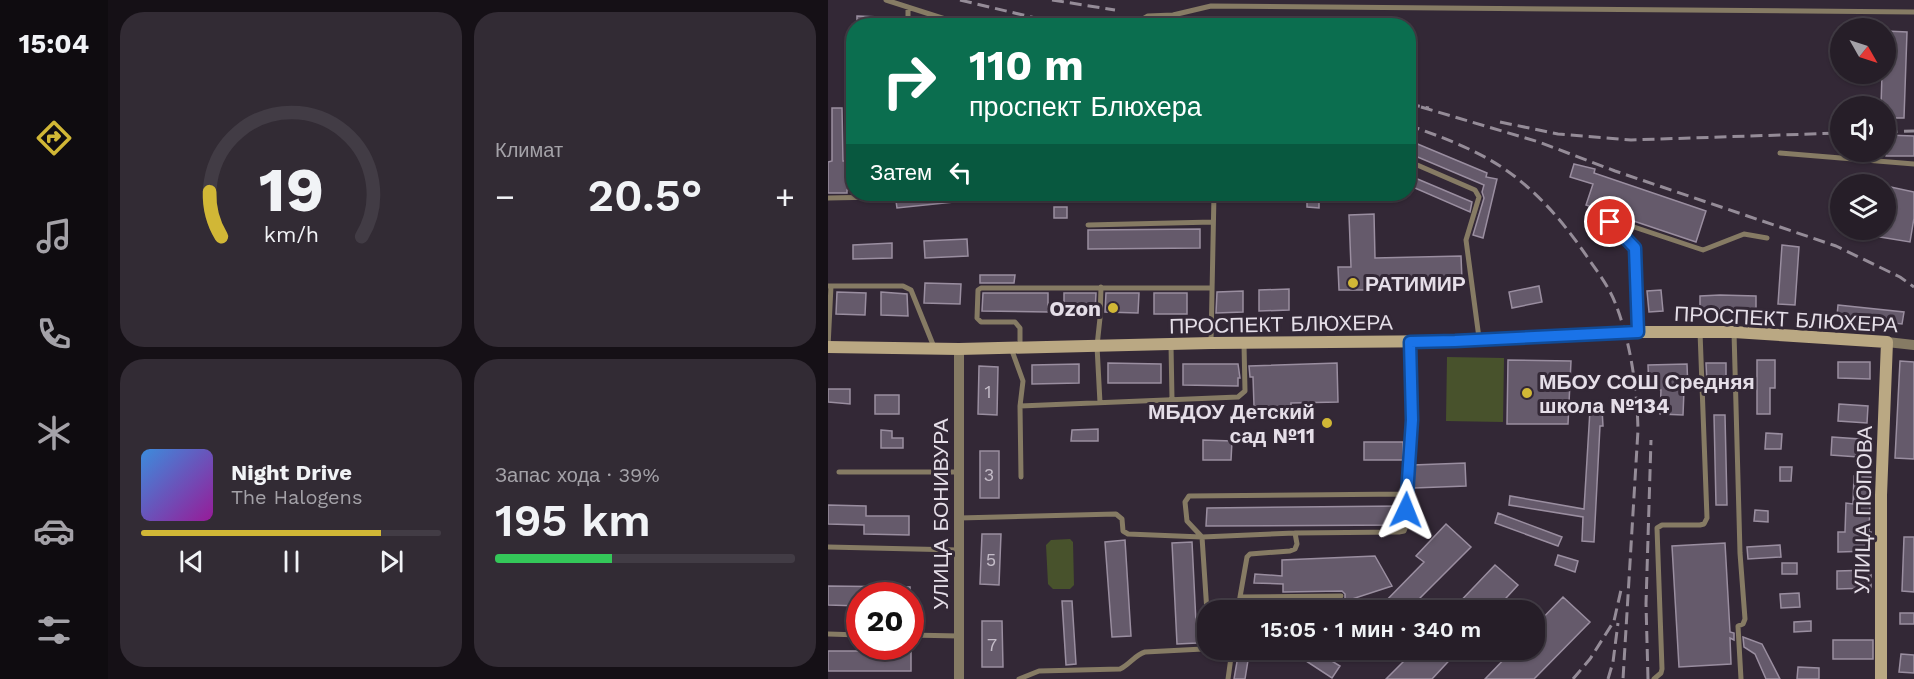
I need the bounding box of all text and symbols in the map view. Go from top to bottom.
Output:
north arrow [1830,18,1896,84]
map controls [1830,18,1896,240]
text: 15:04 [19,28,89,60]
text: 110 m [969,41,1084,90]
icon: right [870,42,948,120]
text: проспект Блюхера [969,91,1202,123]
button: sound [1830,96,1896,162]
icon: directions [33,117,75,159]
text: Климат [495,138,563,162]
text: 19 [258,153,324,226]
icon: left [944,156,977,189]
text: Затем [870,160,932,185]
text: 20.5° [587,169,703,222]
button: layers [1830,174,1896,240]
text: − [495,177,515,216]
text: + [775,177,795,216]
pin [1584,196,1635,247]
icon: arrive [1593,205,1626,238]
icon: music [33,215,75,257]
text: km/h [263,222,319,247]
place label: РАТИМИР [1365,271,1466,296]
marker: РАТИМИР [1346,276,1360,290]
place label: Ozon [1049,296,1101,321]
marker: Ozon [1106,301,1120,315]
street label: ПРОСПЕКТ БЛЮХЕРА [1674,301,1898,337]
street label: ПРОСПЕКТ БЛЮХЕРА [1169,310,1393,338]
icon: phone [33,313,75,355]
place label: МБОУ СОШ Средняя школа №134 [1539,369,1755,418]
house number: 1 [984,381,992,402]
marker: МБОУ СОШ Средняя школа №134 [1520,386,1534,400]
place label: МБДОУ Детский сад №11 [1148,399,1315,448]
icon: climate [33,412,75,454]
marker: МБДОУ Детский сад №11 [1320,416,1334,430]
street label: УЛИЦА БОНИВУРА [928,418,953,610]
street label: УЛИЦА ПОПОВА [1849,426,1877,594]
text: Night Drive [231,460,352,485]
text: Запас хода · 39% [495,463,660,487]
house number: 3 [984,464,994,485]
position arrow [1374,478,1438,542]
text: The Halogens [231,485,363,509]
text: 195 km [495,494,651,547]
icon: car [33,510,75,552]
icon: previous [175,545,208,578]
icon: pause [275,545,308,578]
icon: next [375,545,408,578]
house number: 5 [986,549,996,570]
speed limit sign: 20 [846,582,924,660]
icon: filters [33,609,75,651]
text: 15:05 · 1 мин · 340 m [1261,617,1481,642]
house number: 7 [987,634,997,655]

